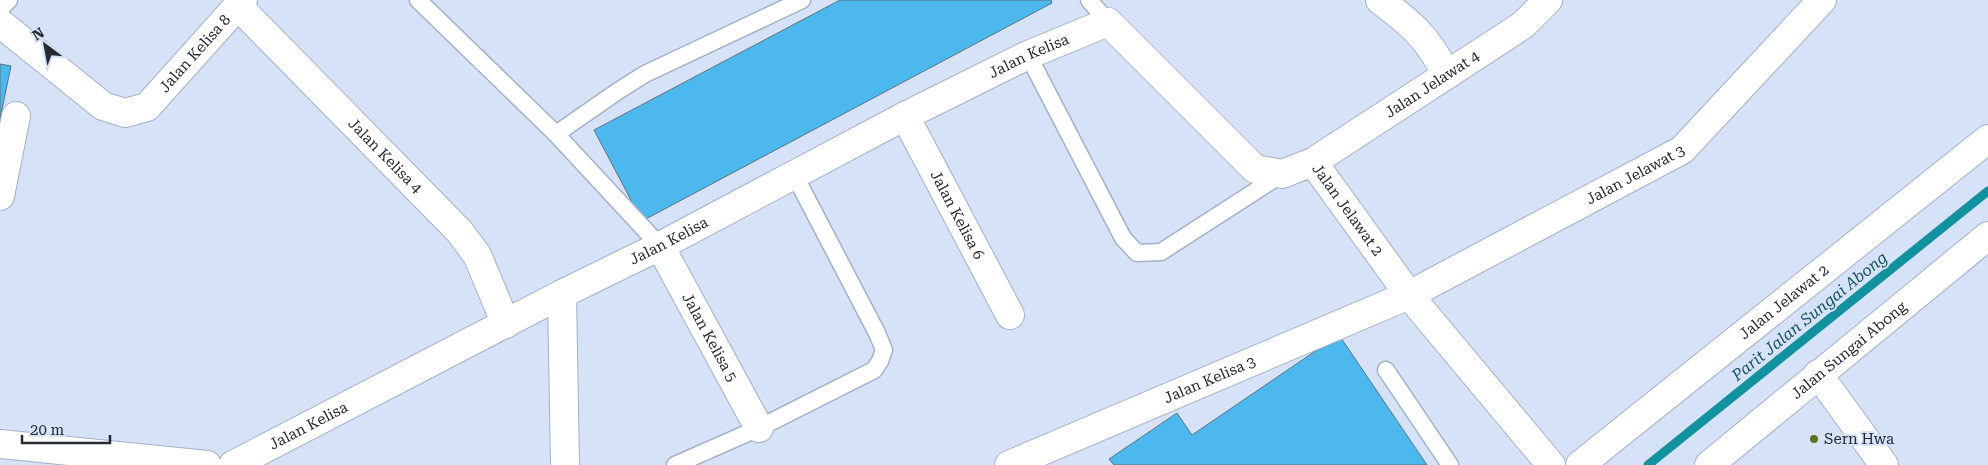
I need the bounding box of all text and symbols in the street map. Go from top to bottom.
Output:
street label: Jalan Kelisa 8 [155,11,234,96]
north arrow [20,20,70,70]
text: N [29,24,47,44]
street label: Jalan Kelisa [986,30,1072,82]
street label: Jalan Jelawat 4 [1381,47,1483,122]
street label: Jalan Kelisa 4 [344,114,426,198]
street label: Jalan Jelawat 3 [1583,141,1688,208]
street label: Jalan Jelawat 2 [1308,160,1387,259]
street label: Jalan Kelisa 6 [926,167,988,263]
street label: Jalan Kelisa [627,213,711,269]
water label: Parit Jalan Sungai Abong [1727,247,1891,385]
street label: Jalan Jelawat 2 [1736,261,1832,343]
street label: Jalan Kelisa 5 [678,290,741,385]
street label: Jalan Sungai Abong [1787,298,1909,402]
street label: Jalan Kelisa 3 [1161,352,1258,407]
street label: Jalan Kelisa [266,398,351,454]
scale bar [22,412,110,444]
text: 20 m [30,421,65,439]
place label: Sern Hwa [1824,430,1894,448]
marker: Sern Hwa [1808,433,1820,445]

